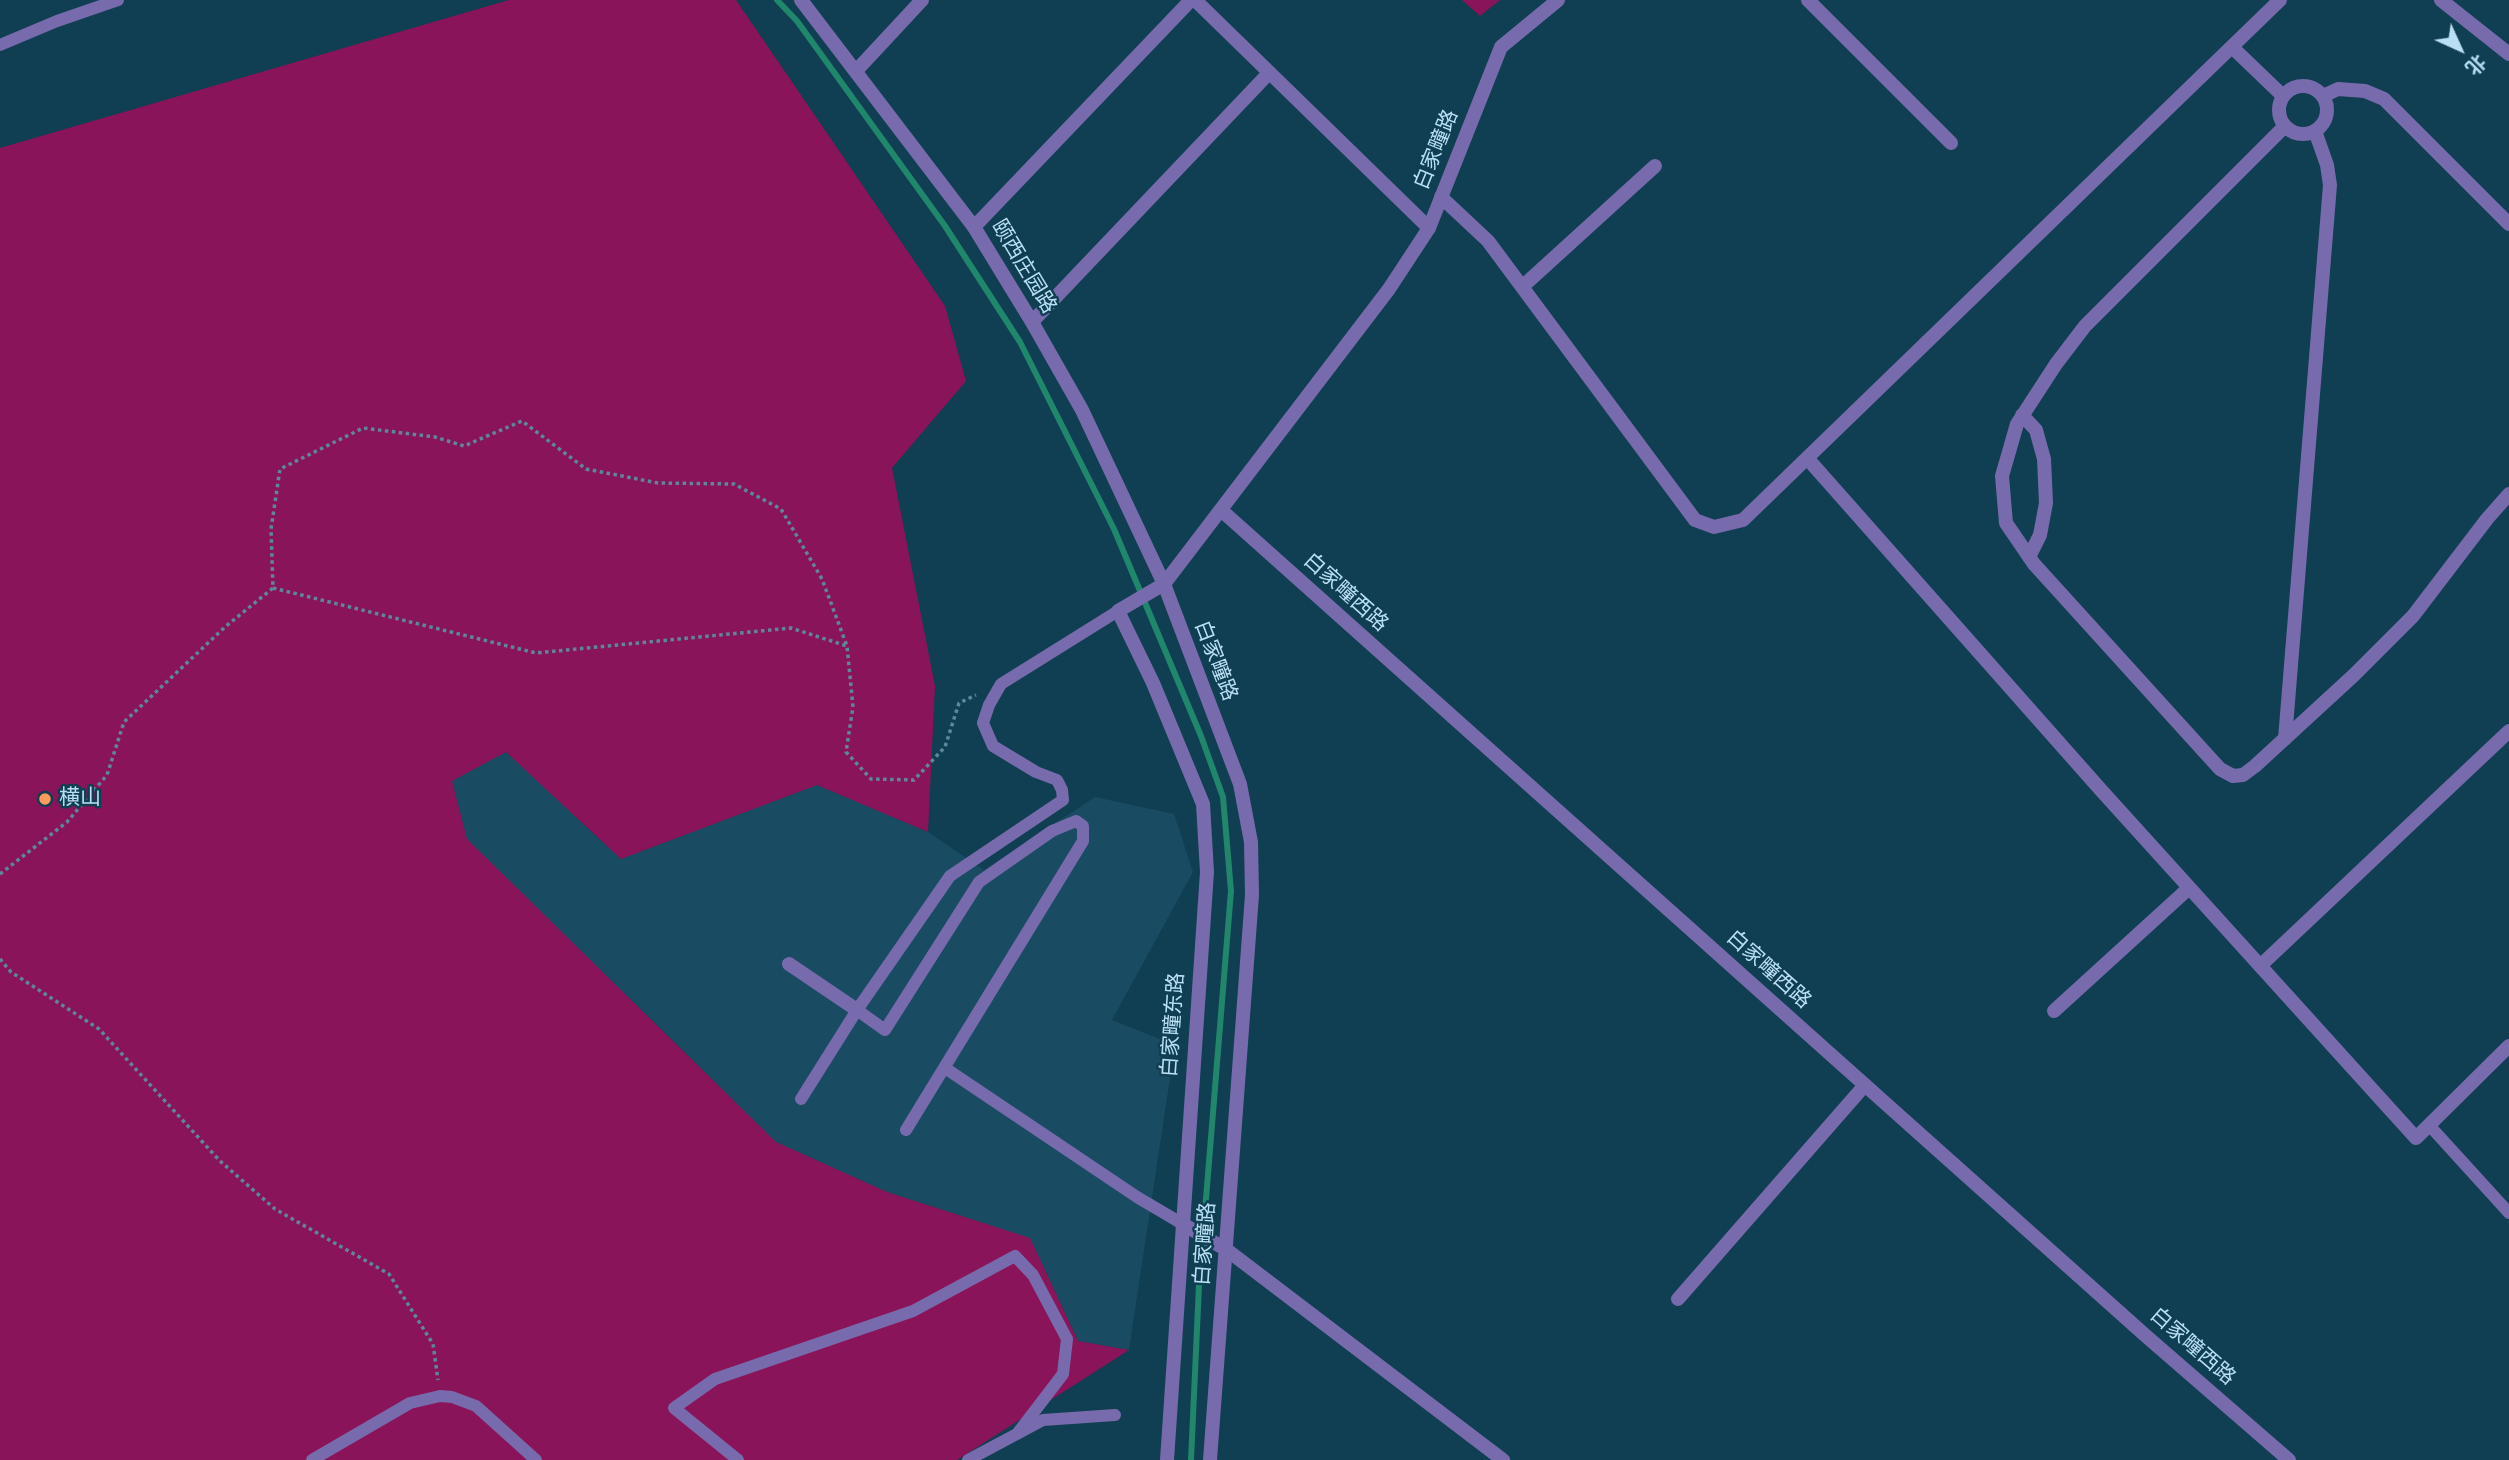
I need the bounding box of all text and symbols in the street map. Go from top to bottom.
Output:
north arrow [2425,14,2495,84]
text: 北 [2460,49,2490,79]
street label: 白家疃路 [1410,106,1464,194]
street label: 颐西庄园路 [985,216,1061,318]
street label: 白家疃西路 [1298,549,1392,637]
street label: 白家疃路 [1188,617,1242,705]
place label: 横山 [59,786,101,812]
marker: 横山 [37,791,53,807]
street label: 白家疃西路 [1721,926,1815,1014]
street label: 白家疃东路 [1158,972,1190,1078]
street label: 白家疃路 [1191,1201,1221,1287]
street label: 白家疃西路 [2144,1303,2240,1391]

